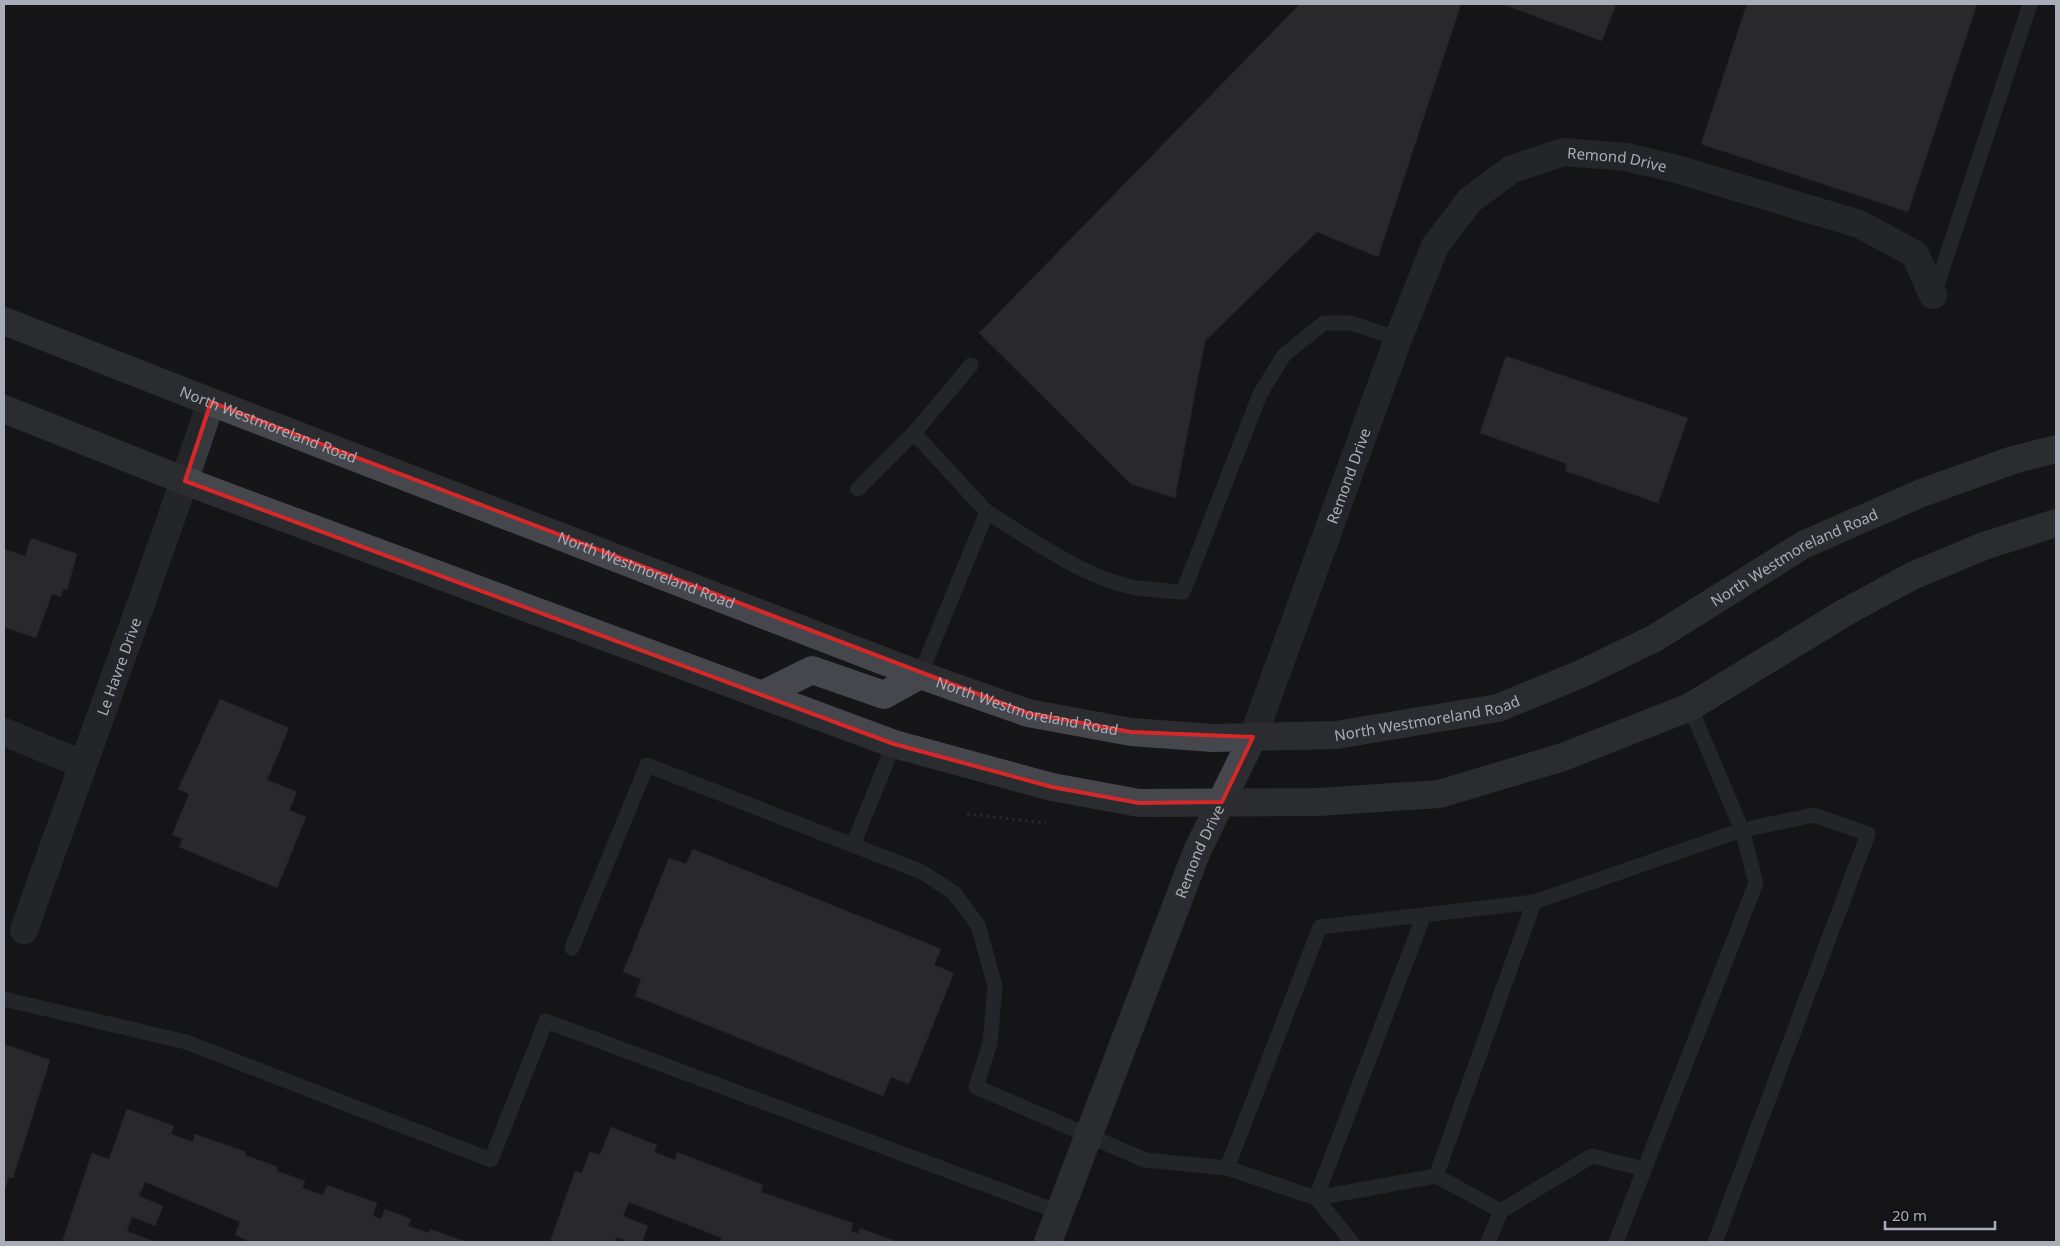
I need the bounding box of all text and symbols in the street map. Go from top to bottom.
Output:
street label: Remond Drive [1567,142,1669,176]
street label: North Westmoreland Road [177,381,360,467]
street label: Remond Drive [1322,425,1375,526]
street label: North Westmoreland Road [1707,503,1881,611]
street label: North Westmoreland Road [555,527,738,613]
street label: Le Havre Drive [92,615,145,718]
street label: North Westmoreland Road [933,671,1120,739]
street label: North Westmoreland Road [1333,690,1523,745]
street label: Remond Drive [1170,801,1228,901]
scale bar [1885,1198,1995,1230]
text: 20 m [1892,1205,1927,1225]

